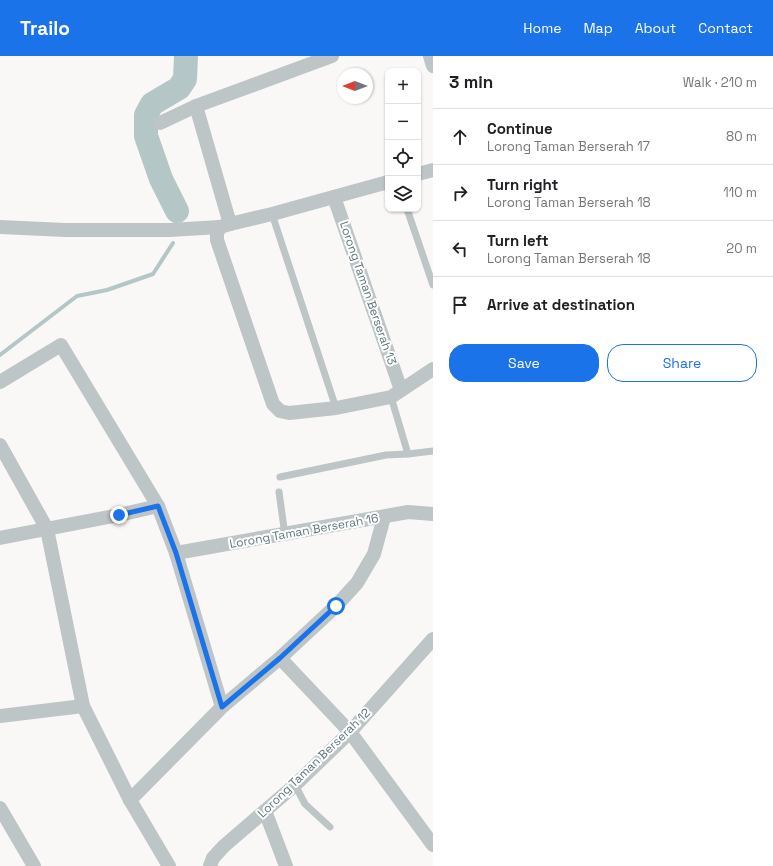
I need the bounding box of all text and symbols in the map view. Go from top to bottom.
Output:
text: Trailo [20,16,70,41]
text: Home [523,19,561,37]
text: Map [583,19,613,37]
text: About [635,19,676,37]
text: Contact [698,19,753,37]
north arrow [337,68,373,104]
map controls [385,68,421,212]
button: + [385,68,421,104]
text: 3 min [449,71,493,93]
text: Walk · 210 m [683,74,757,91]
button: − [385,104,421,140]
text: Continue [487,119,553,138]
icon: ahead [449,126,471,148]
text: 80 m [726,128,757,145]
text: Lorong Taman Berserah 17 [487,138,650,155]
button: locate [385,140,421,176]
text: Turn right [487,175,558,194]
button: layers [385,176,421,212]
icon: right [449,182,471,204]
text: 110 m [723,184,757,201]
text: Lorong Taman Berserah 18 [487,194,651,211]
street label: Lorong Taman Berserah 13 [336,219,400,367]
text: Turn left [487,231,549,250]
icon: left [449,238,471,260]
text: 20 m [726,240,757,257]
text: Lorong Taman Berserah 18 [487,250,651,267]
icon: arrive [449,294,471,316]
text: Arrive at destination [487,295,635,314]
button: Save [449,344,599,382]
button: Share [607,344,757,382]
route end [110,506,128,524]
street label: Lorong Taman Berserah 16 [228,510,380,552]
route start [327,597,345,615]
street label: Lorong Taman Berserah 12 [254,705,374,821]

